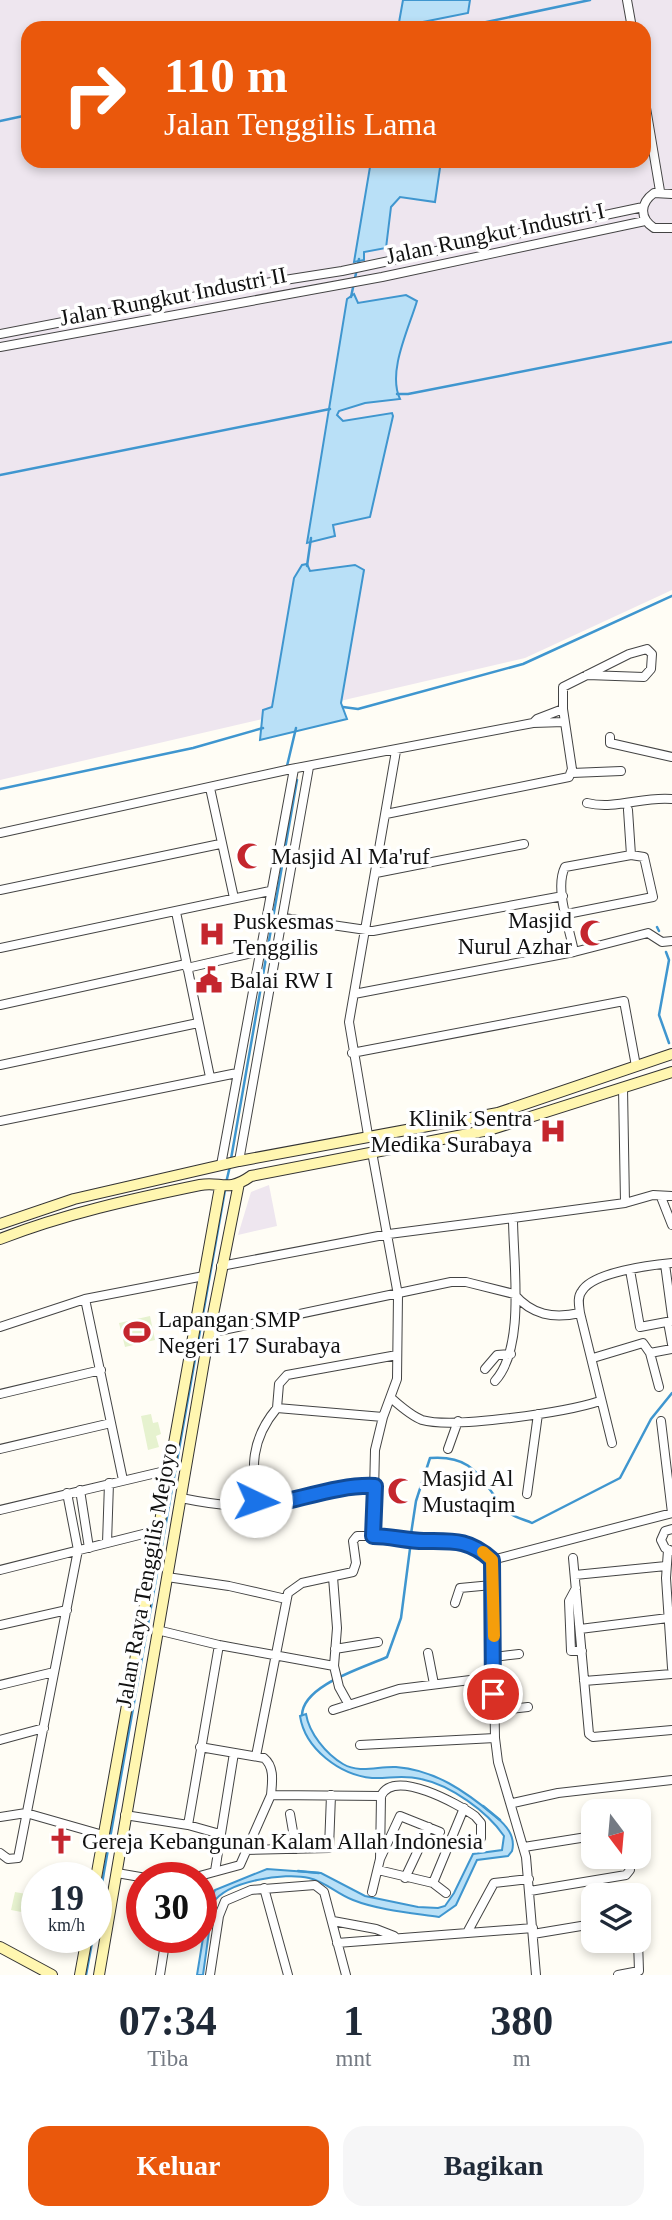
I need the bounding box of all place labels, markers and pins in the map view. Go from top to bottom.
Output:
mosque icon: Masjid Al Ma'ruf [235,841,265,871]
place label: Masjid Al Ma'ruf [271,844,430,869]
place label: Masjid Nurul Azhar [458,908,572,959]
place label: Puskesmas Tenggilis [233,909,334,960]
mosque icon: Masjid Nurul Azhar [578,918,608,948]
hospital icon: Puskesmas Tenggilis [197,919,227,949]
public building icon: Balai RW I [194,965,224,995]
place label: Balai RW I [230,968,333,993]
place label: Klinik Sentra Medika Surabaya [370,1106,532,1157]
hospital icon: Klinik Sentra Medika Surabaya [538,1116,568,1146]
place label: Lapangan SMP Negeri 17 Surabaya [158,1307,341,1358]
sports icon: Lapangan SMP Negeri 17 Surabaya [122,1317,152,1347]
place label: Masjid Al Mustaqim [422,1466,515,1517]
mosque icon: Masjid Al Mustaqim [386,1476,416,1506]
pin [463,1664,523,1724]
church icon: Gereja Kebangunan Kalam Allah Indonesia [46,1826,76,1856]
place label: Gereja Kebangunan Kalam Allah Indonesia [82,1829,483,1854]

